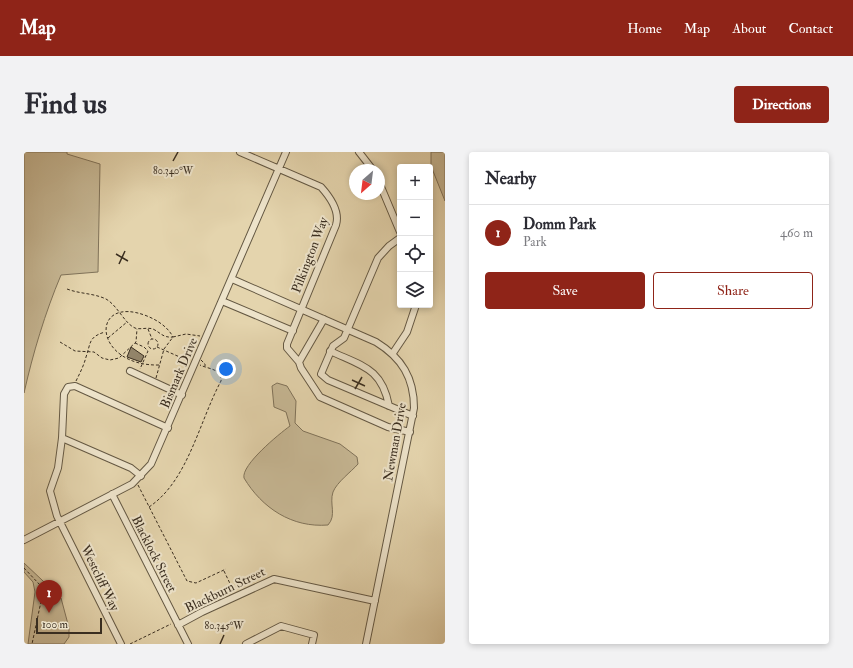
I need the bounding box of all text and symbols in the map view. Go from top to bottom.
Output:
text: Map [20,16,56,40]
text: Home [627,20,662,37]
text: Map [684,20,710,37]
text: About [732,20,766,37]
text: Contact [788,20,833,37]
button: Directions [734,86,829,123]
text: Find us [24,87,107,122]
north arrow [349,164,385,200]
map controls [397,164,433,308]
button: + [397,164,433,200]
text: 80.340°W [153,165,194,177]
text: Nearby [485,168,536,189]
button: − [397,200,433,236]
street label: Pilkington Way [288,215,333,296]
text: Domm Park [523,215,596,234]
text: 1 [496,225,500,241]
text: 460 m [780,225,813,241]
text: Park [523,234,547,250]
button: locate [397,236,433,272]
button: layers [397,272,433,308]
button: Save [485,272,645,309]
button: Share [653,272,813,309]
street label: Bismark Drive [157,335,201,411]
your location [216,359,236,379]
street label: Newman Drive [380,401,410,483]
street label: Blacklock Street [128,513,180,595]
street label: Westcliff Way [76,542,123,614]
street label: Blackburn Street [182,564,268,616]
pin: 1 [36,580,62,613]
scale bar [36,616,102,635]
text: 100 m [42,618,68,631]
text: 80.345°W [204,620,244,632]

